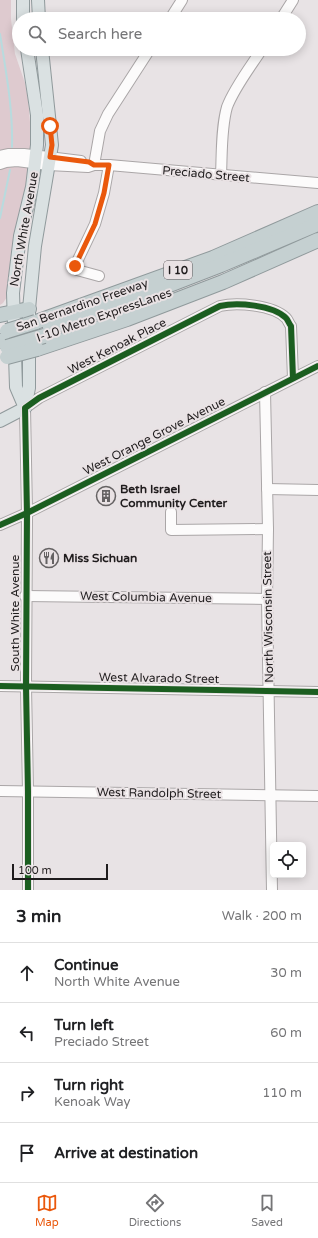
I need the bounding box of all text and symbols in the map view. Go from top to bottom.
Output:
search box [12,12,306,56]
icon: search [26,23,48,45]
text: Search here [58,25,142,43]
route start [41,117,59,135]
street label: Preciado Street [162,163,251,185]
street label: North White Avenue [7,170,41,287]
route end [66,257,84,275]
road number: I 10 [164,261,192,279]
street label: San Bernardino Freeway [14,276,150,334]
street label: I-10 Metro ExpressLanes [35,285,174,345]
street label: West Kenoak Place [65,315,169,377]
street label: West Orange Grove Avenue [81,394,227,478]
place label: Beth Israel Community Center [120,482,228,511]
building icon: Beth Israel Community Center [95,485,117,507]
restaurant icon: Miss Sichuan [38,547,60,569]
place label: Miss Sichuan [63,551,137,565]
street label: North Wisconsin Street [260,551,276,683]
street label: South White Avenue [8,554,22,671]
street label: West Columbia Avenue [80,589,212,605]
street label: West Alvarado Street [99,670,220,686]
street label: West Randolph Street [97,785,222,801]
map controls [270,842,306,878]
button: locate [270,842,306,878]
scale bar [12,862,108,881]
text: 100 m [18,864,52,877]
text: 3 min [16,906,61,927]
text: Walk · 200 m [222,908,302,924]
text: Continue [54,956,118,974]
icon: ahead [16,962,38,984]
text: 30 m [270,965,302,981]
text: North White Avenue [54,974,180,990]
text: Turn left [54,1016,114,1034]
icon: left [16,1022,38,1044]
text: 60 m [270,1025,302,1041]
text: Preciado Street [54,1034,149,1050]
text: Turn right [54,1076,124,1094]
icon: right [16,1082,38,1104]
text: 110 m [262,1085,302,1101]
text: Kenoak Way [54,1094,130,1110]
icon: arrive [16,1142,38,1164]
text: Arrive at destination [54,1144,198,1162]
tab: Map [35,1192,59,1229]
tab: Directions [129,1192,181,1229]
tab: Saved [251,1192,283,1229]

